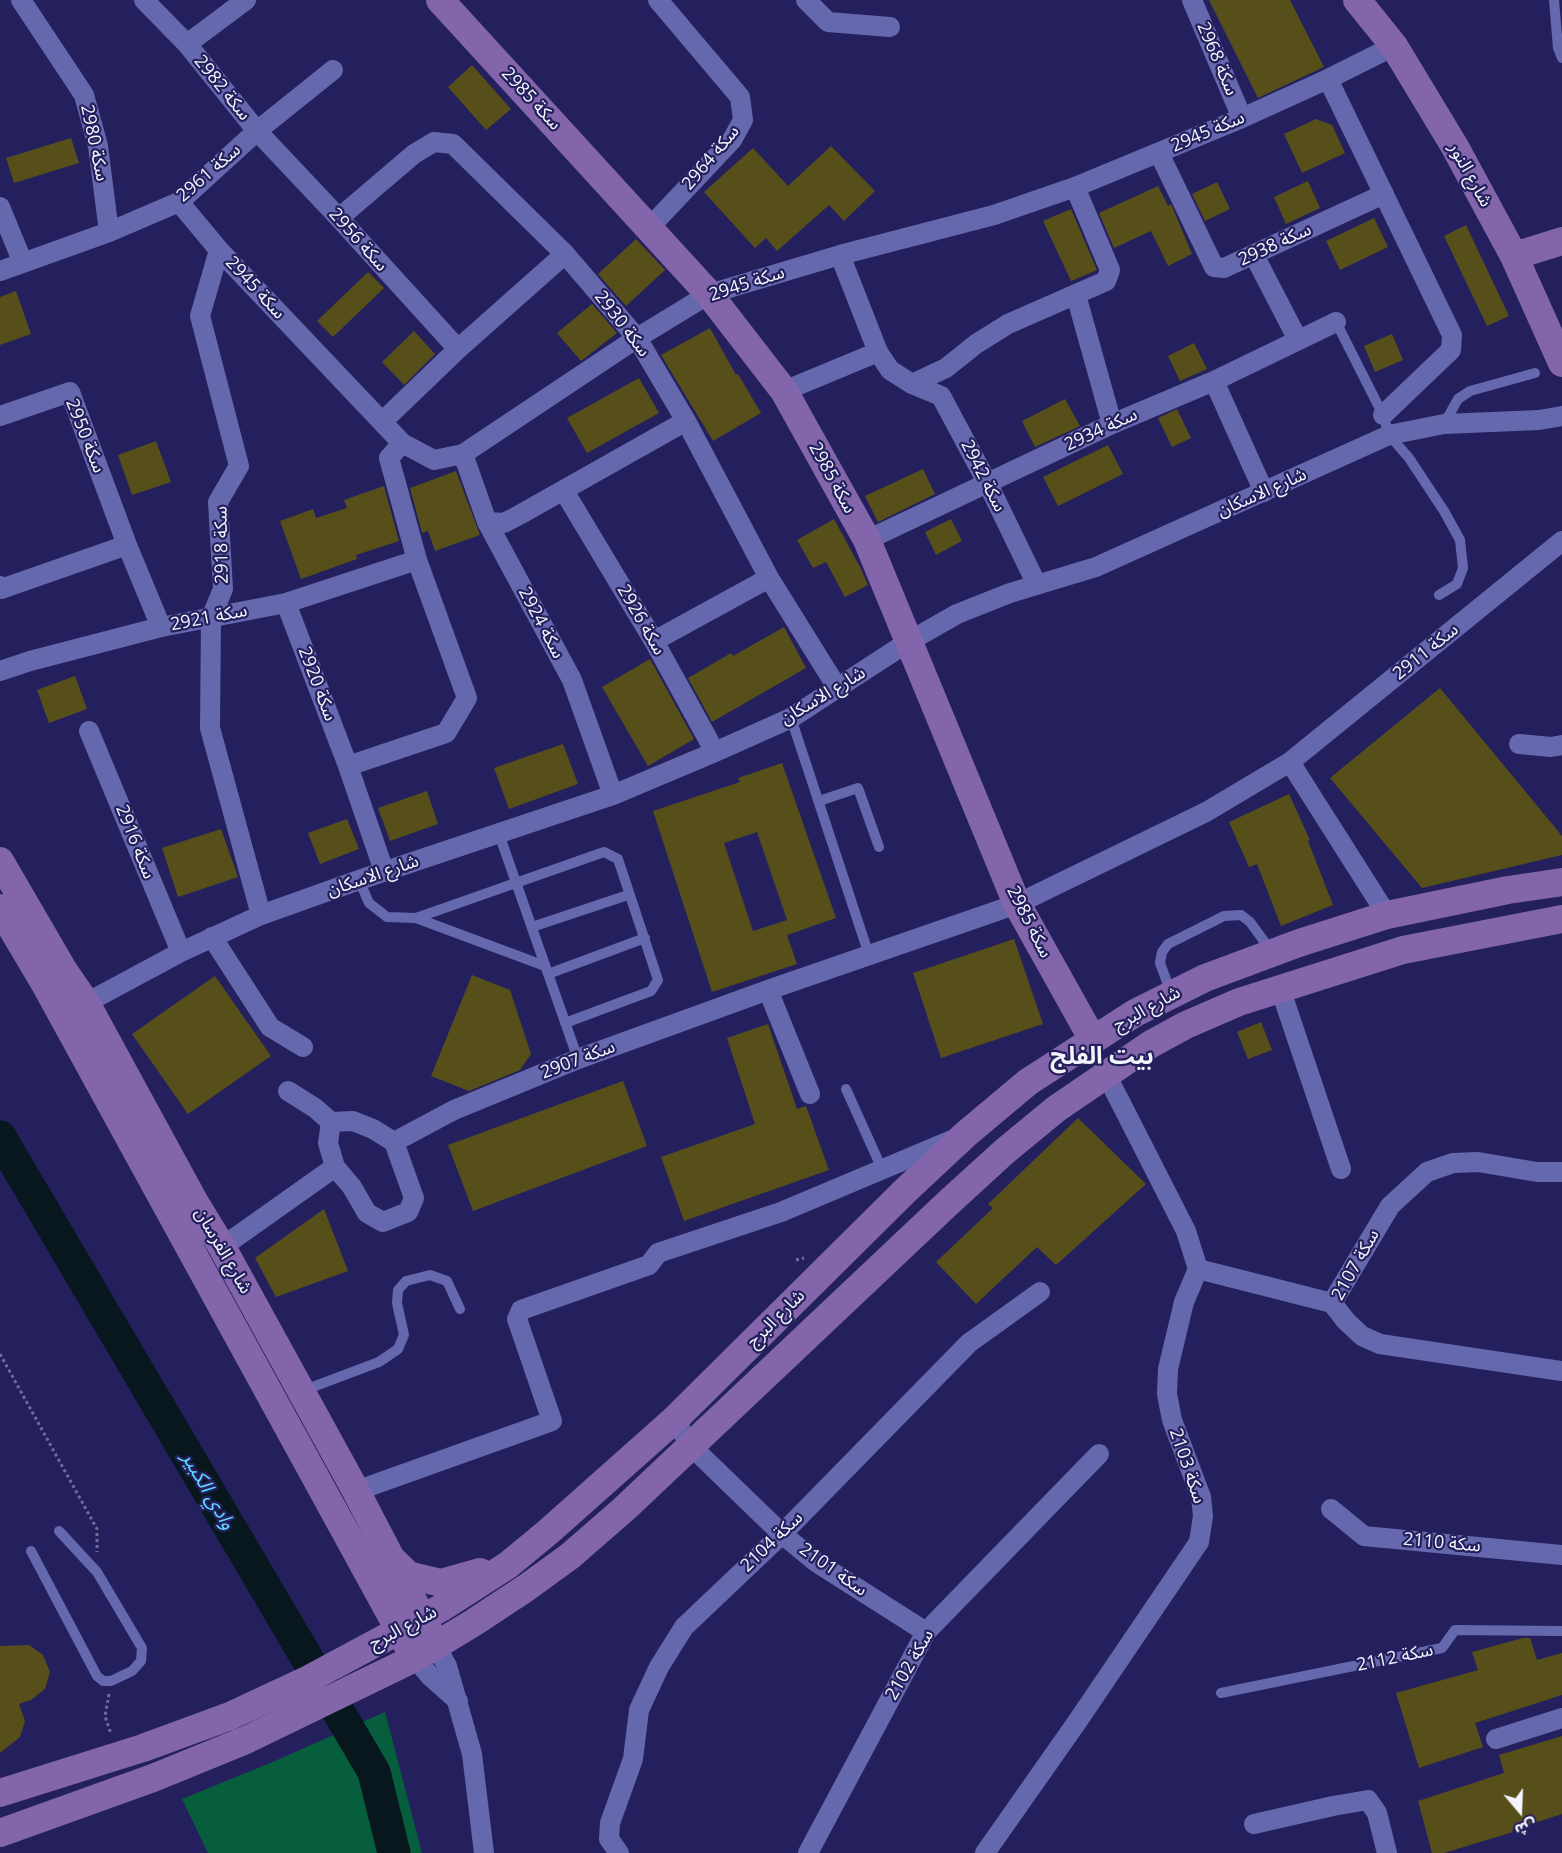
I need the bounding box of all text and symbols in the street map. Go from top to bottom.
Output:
street label: سكة 2968 [1192,19,1242,99]
street label: سكة 2982 [189,51,255,125]
street label: سكة 2985 [497,63,565,135]
street label: سكة 2980 [75,103,113,183]
street label: سكة 2945 [1168,107,1248,157]
street label: سكة 2964 [678,121,744,195]
street label: سكة 2961 [173,139,245,207]
street label: شارع النور [1444,139,1496,211]
street label: سكة 2956 [324,204,392,276]
street label: سكة 2938 [1235,219,1315,271]
street label: سكة 2945 [221,252,289,324]
street label: سكة 2945 [707,262,787,306]
street label: سكة 2930 [590,287,654,361]
street label: سكة 2950 [60,396,110,476]
street label: سكة 2934 [1061,404,1141,456]
street label: سكة 2942 [956,436,1010,516]
street label: سكة 2985 [804,439,860,517]
street label: شارع الاسكان [1214,464,1310,522]
street label: سكة 2918 [211,506,233,584]
street label: سكة 2926 [612,581,670,659]
street label: سكة 2924 [513,584,569,662]
street label: سكة 2921 [169,600,249,636]
street label: سكة 2911 [1389,619,1463,685]
street label: سكة 2920 [293,644,341,724]
street label: شارع الاسكان [777,662,869,730]
street label: سكة 2916 [110,802,160,882]
street label: شارع الاسكان [324,850,422,902]
street label: سكة 2985 [1002,882,1056,962]
street label: شارع البرج [1110,982,1184,1036]
street label: سكة 2907 [538,1036,618,1084]
district label: بيت الفلج [1050,1043,1154,1071]
street label: شارع الفرسان [190,1204,256,1298]
street label: سكة 2107 [1328,1226,1384,1304]
street label: شارع البرج [742,1285,810,1353]
street label: سكة 2103 [1164,1426,1210,1506]
water label: وادي الكبير [176,1448,240,1534]
street label: سكة 2104 [736,1507,808,1577]
street label: سكة 2110 [1402,1529,1482,1557]
street label: سكة 2101 [795,1539,871,1601]
street label: شارع البرج [365,1601,441,1655]
street label: سكة 2102 [881,1626,939,1704]
street label: سكة 2112 [1355,1639,1435,1677]
north arrow [1490,1781,1550,1841]
text: ش [1512,1814,1540,1842]

